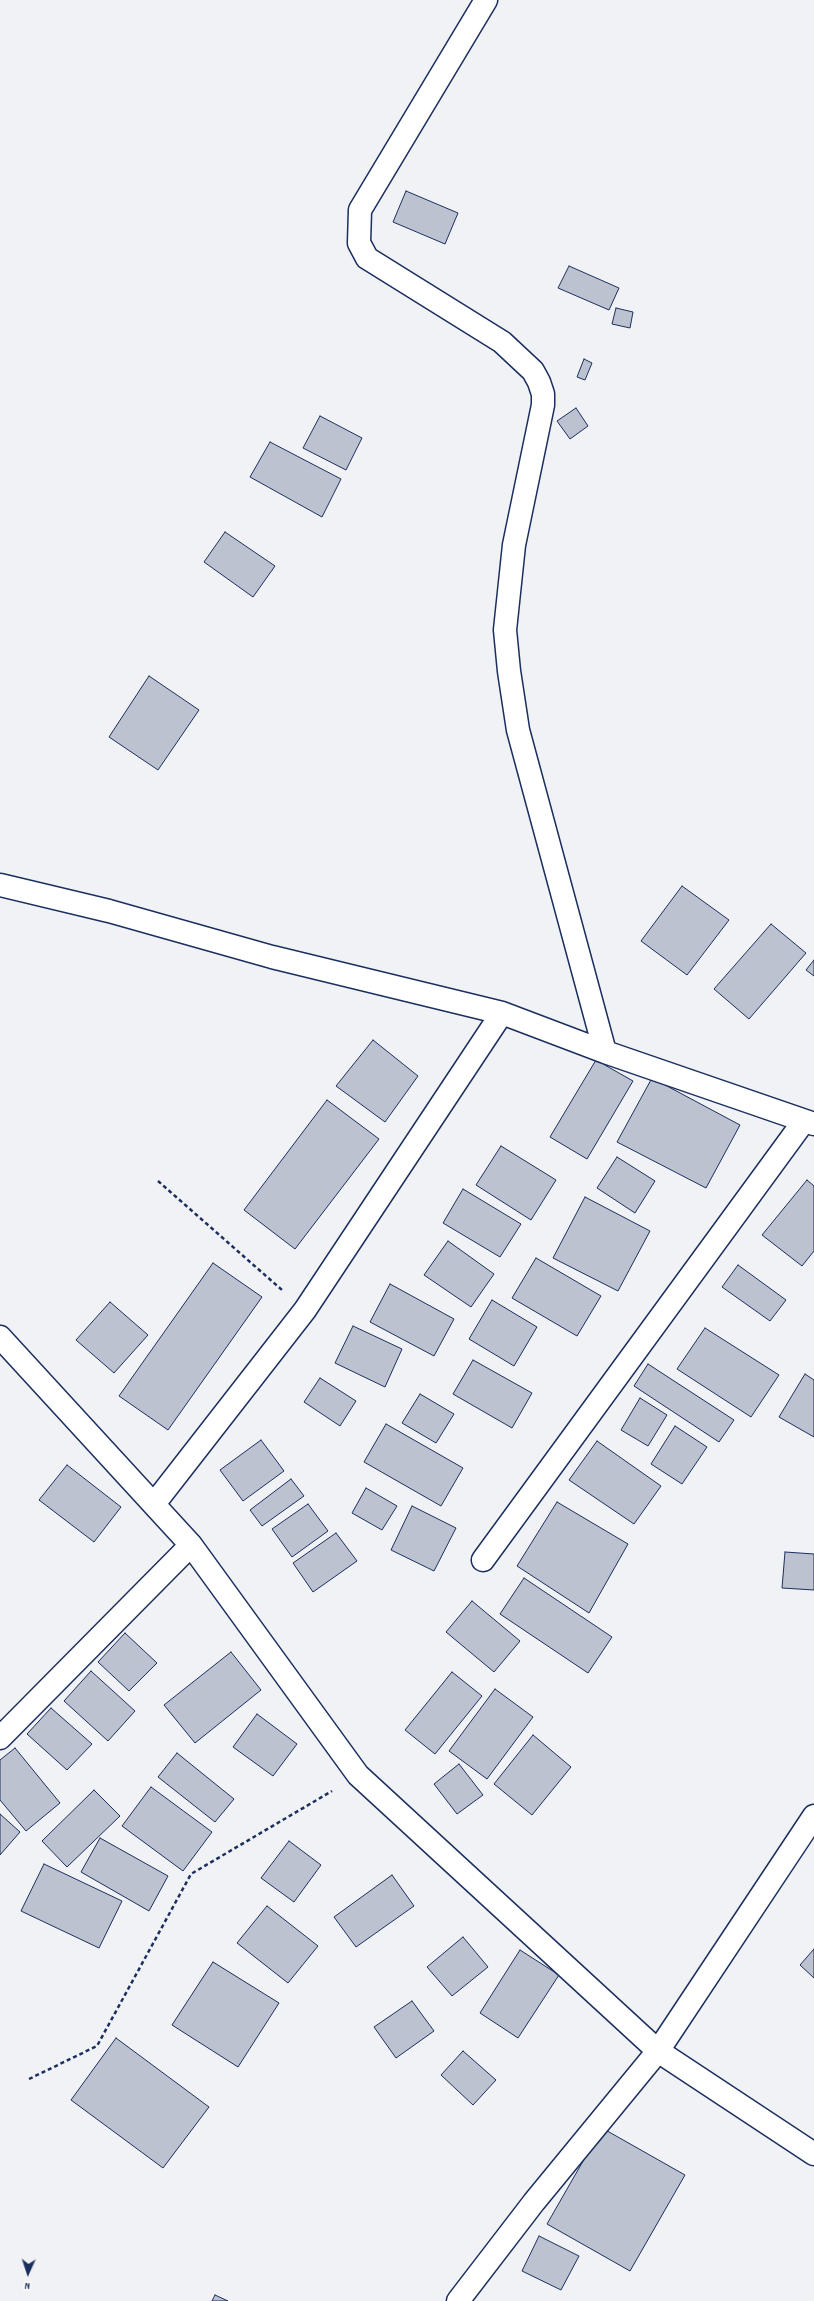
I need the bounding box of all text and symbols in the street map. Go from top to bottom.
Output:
north arrow [8,2253,48,2293]
text: N [24,2277,31,2293]

